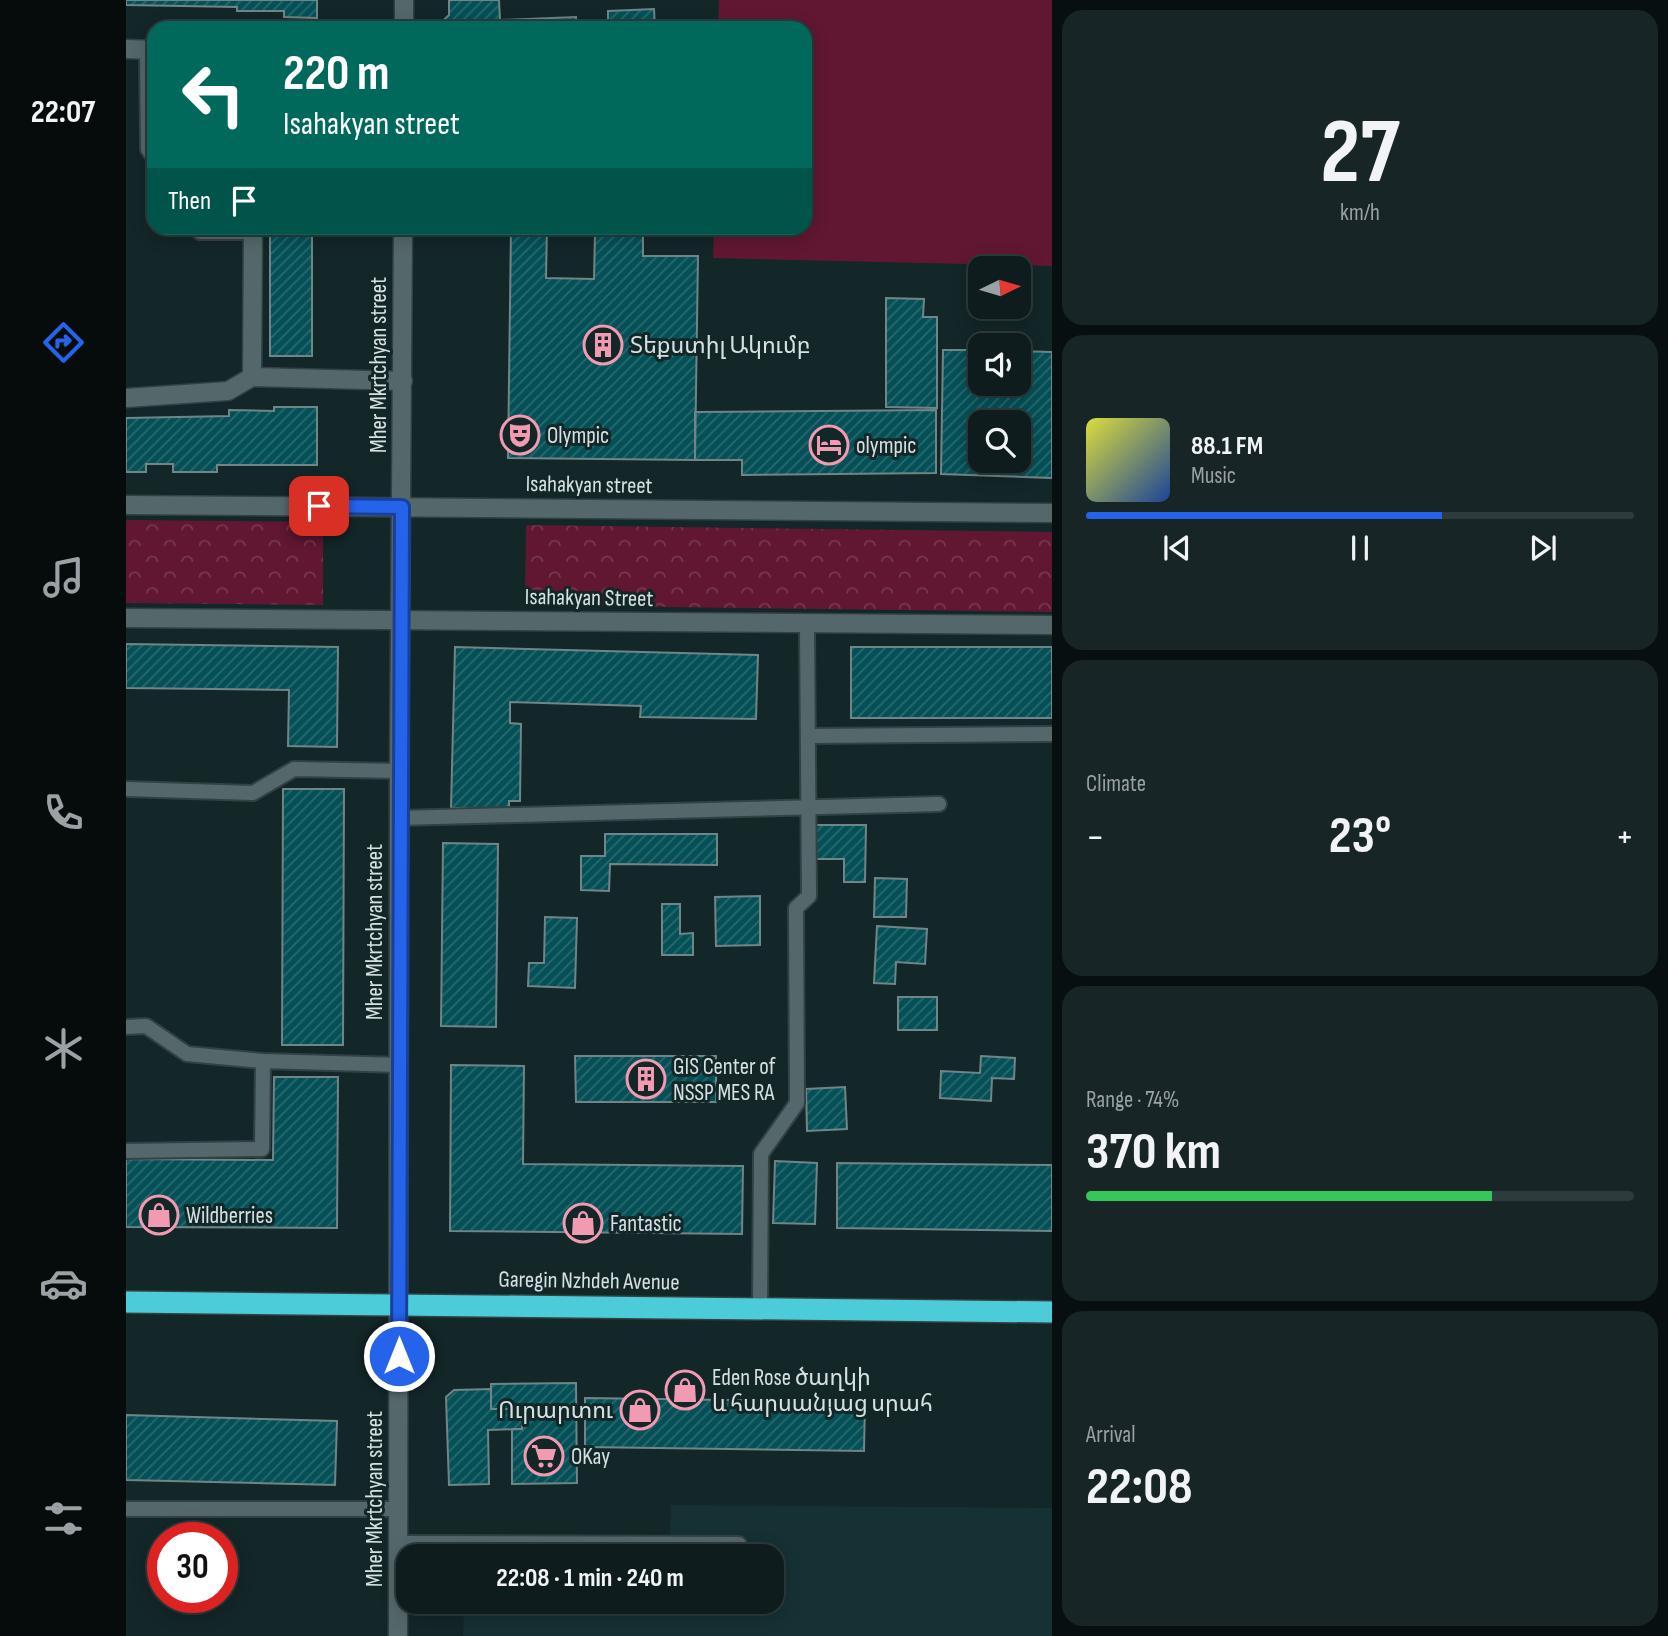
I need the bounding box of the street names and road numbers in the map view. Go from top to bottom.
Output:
street label: Mher Mkrtchyan street [365,277,393,453]
street label: Isahakyan street [525,470,653,500]
street label: Isahakyan Street [524,583,654,613]
street label: Mher Mkrtchyan street [361,844,389,1020]
street label: Garegin Nzhdeh Avenue [498,1265,680,1297]
street label: Mher Mkrtchyan street [361,1411,389,1587]

